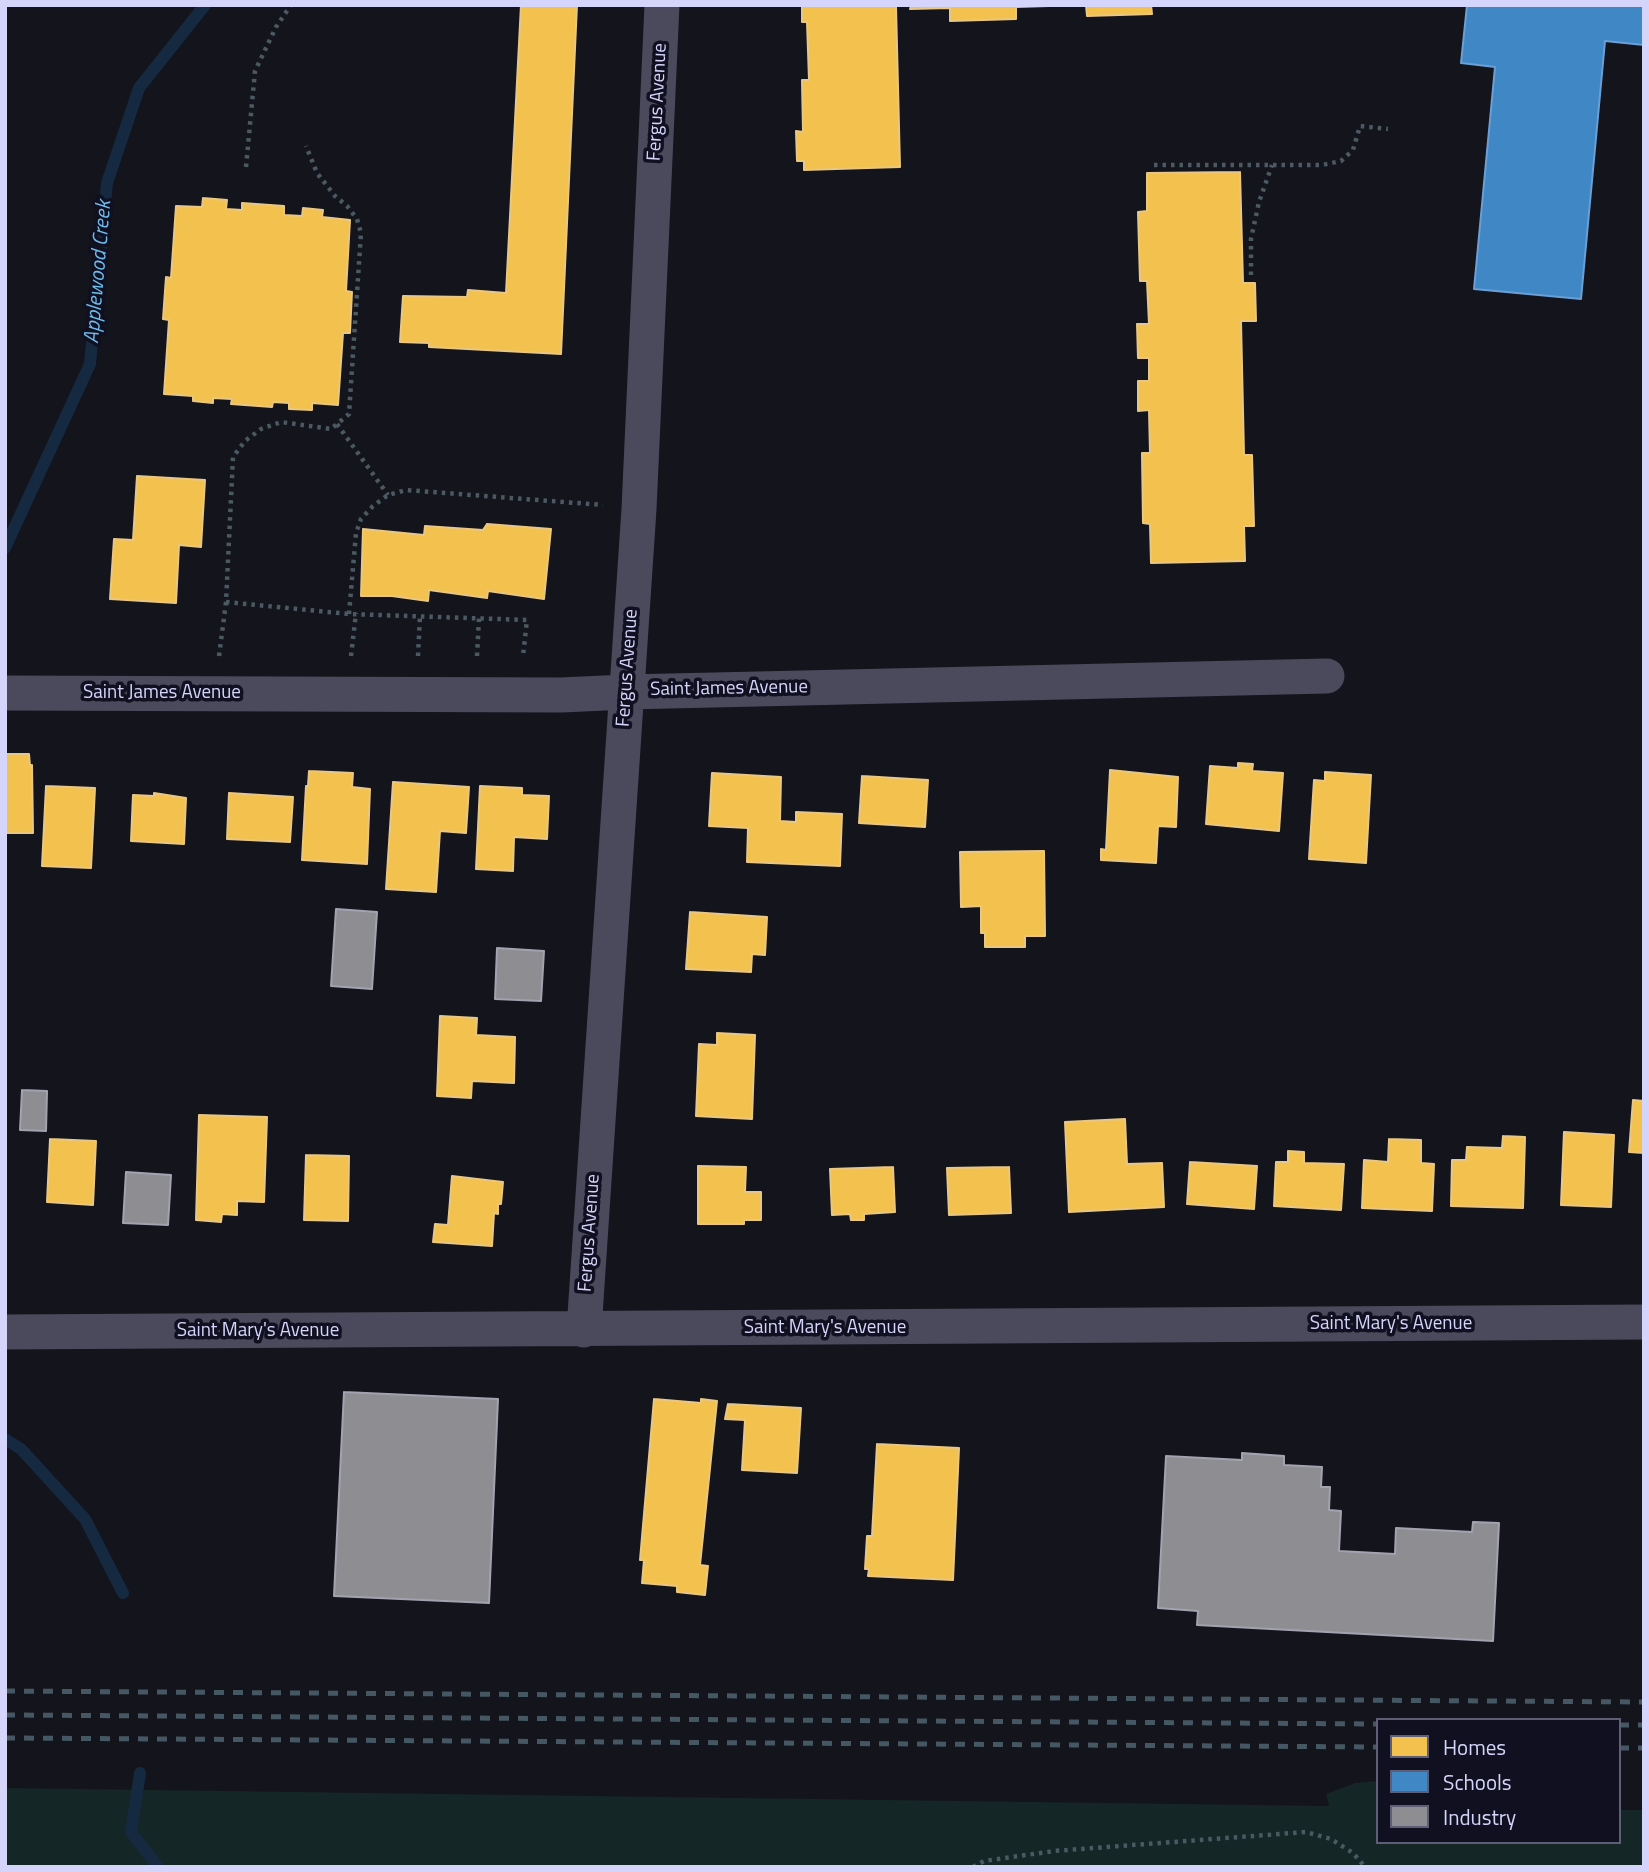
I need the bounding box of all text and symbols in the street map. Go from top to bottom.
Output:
street label: Fergus Avenue [644,42,672,162]
water label: Applewood Creek [80,199,118,345]
street label: Fergus Avenue [613,608,643,728]
street label: Saint James Avenue [650,676,808,702]
street label: Saint James Avenue [83,682,241,704]
street label: Fergus Avenue [575,1173,605,1293]
street label: Saint Mary's Avenue [1310,1313,1472,1335]
street label: Saint Mary's Avenue [744,1317,906,1339]
street label: Saint Mary's Avenue [177,1320,339,1342]
legend [1376,1718,1621,1844]
text: Homes [1443,1731,1506,1763]
text: Schools [1443,1766,1512,1798]
text: Industry [1443,1801,1516,1833]

